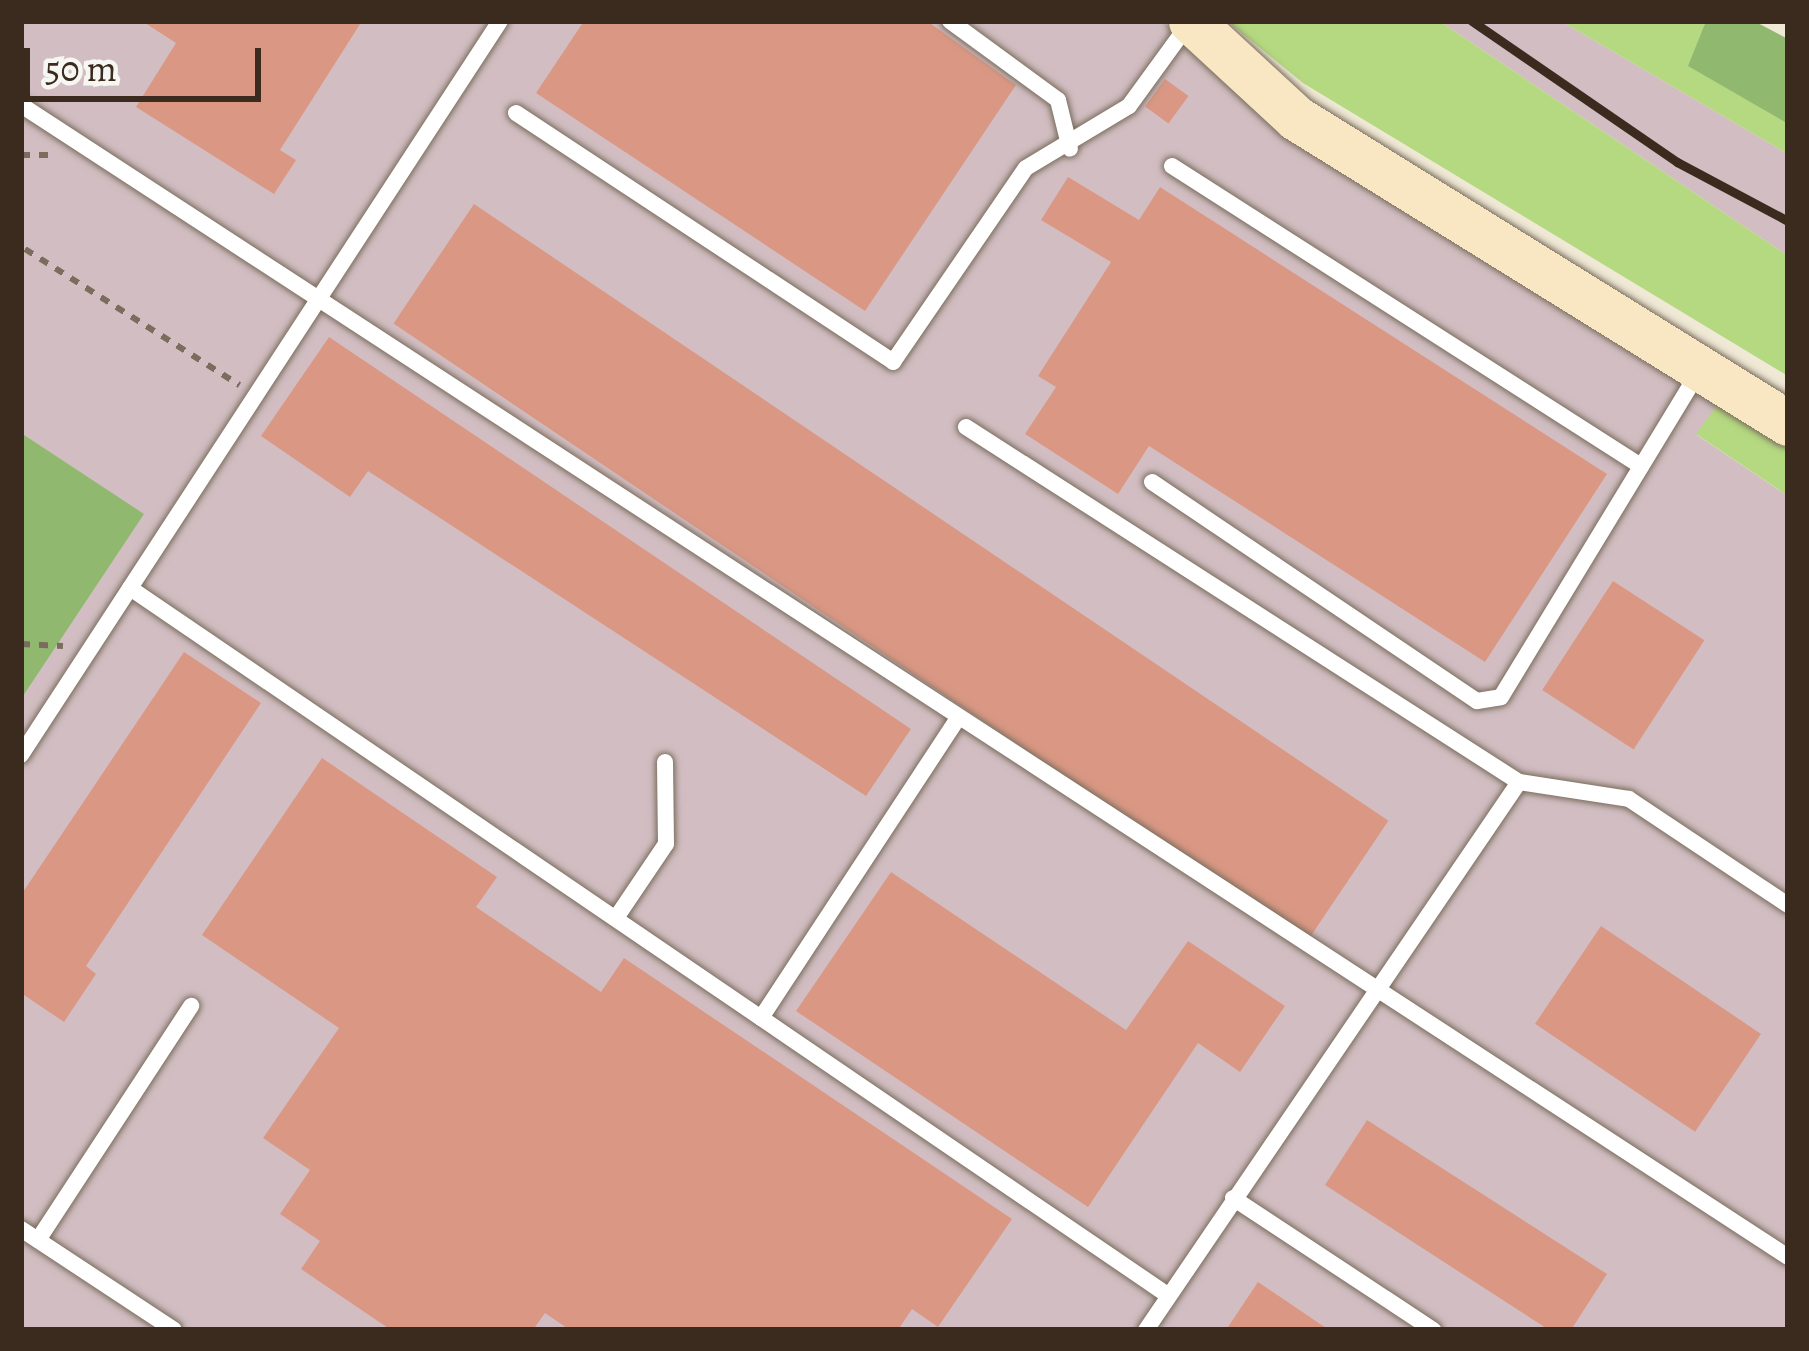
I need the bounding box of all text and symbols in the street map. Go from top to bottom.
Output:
scale bar [30,24,267,98]
text: 50 m [45,44,117,93]

